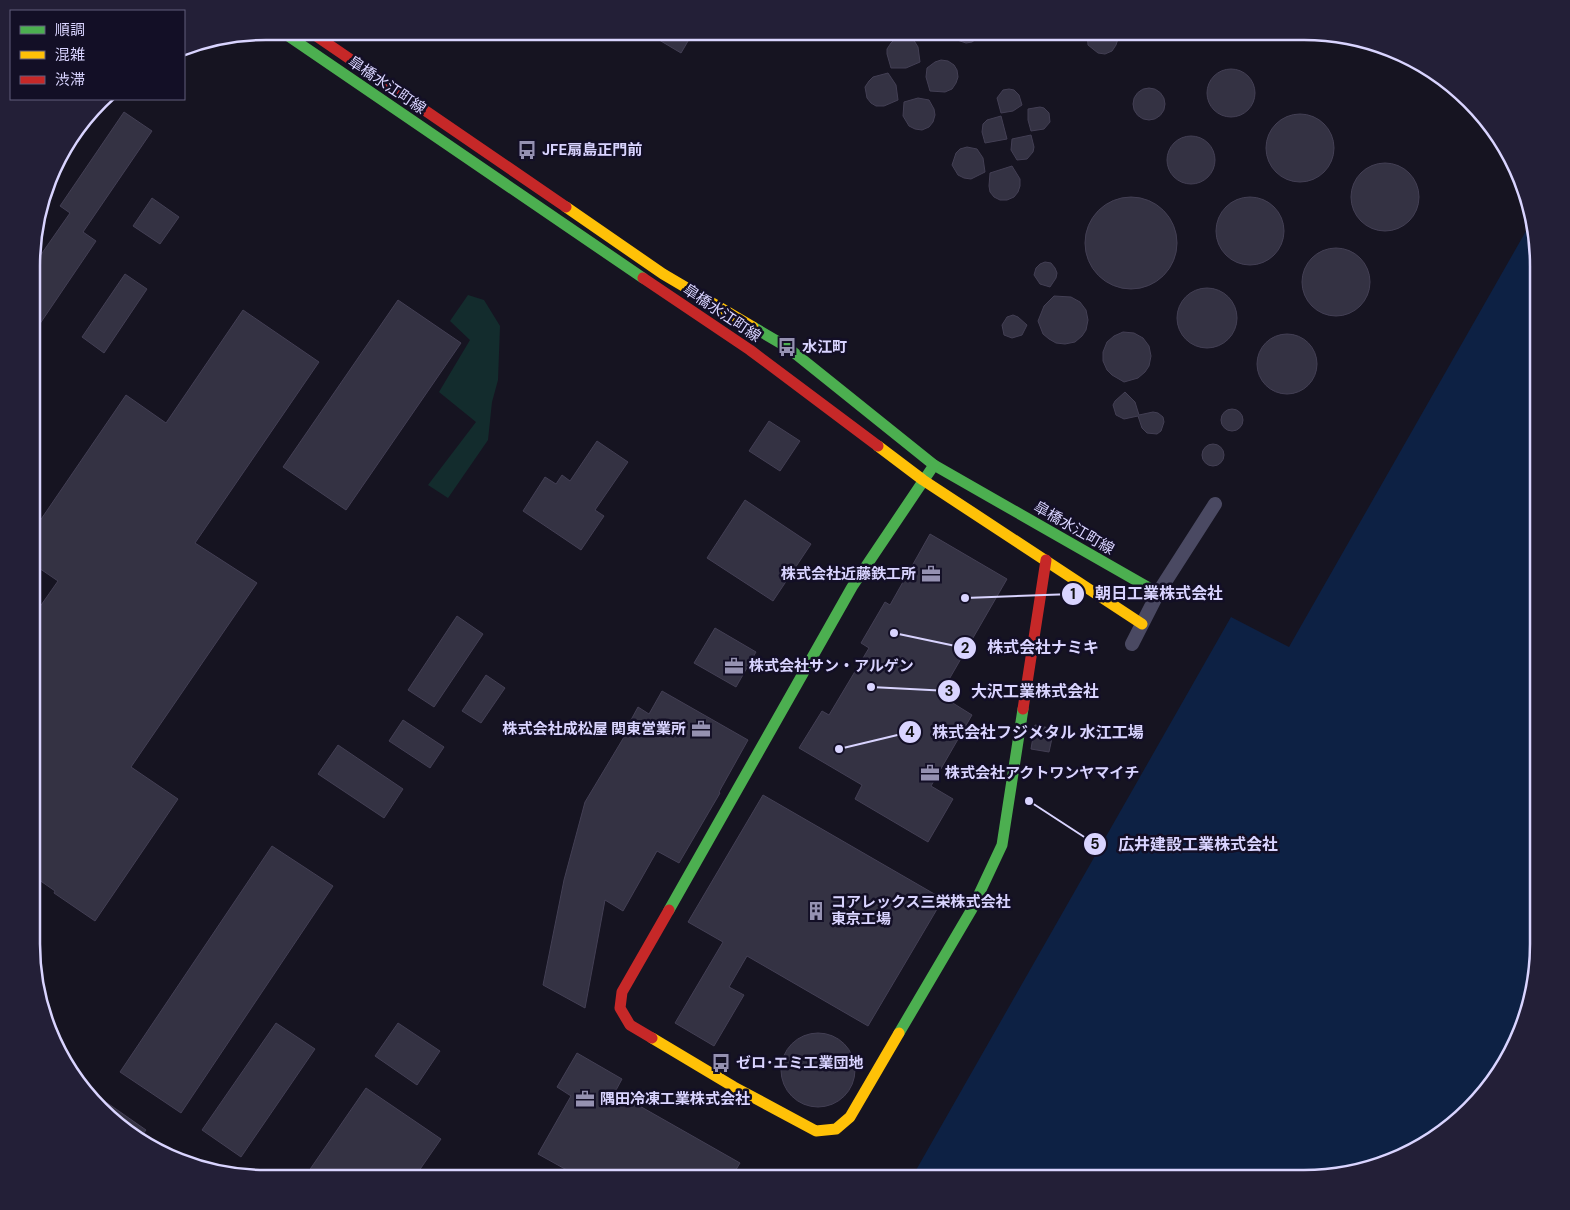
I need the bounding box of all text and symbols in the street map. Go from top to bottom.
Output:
legend [10,10,185,100]
text: 順調 [55,20,85,40]
text: 混雑 [55,45,85,65]
street label: 皐橋水江町線 [344,52,430,118]
text: 渋滞 [55,70,85,90]
bus stop icon: JFE扇島正門前 [516,139,538,161]
place label: JFE扇島正門前 [542,140,642,160]
street label: 皐橋水江町線 [679,280,765,346]
bus stop icon: 水江町 [776,336,798,358]
place label: 水江町 [802,337,847,357]
street label: 皐橋水江町線 [1030,497,1118,559]
office icon: 株式会社近藤鉄工所 [920,563,942,585]
place label: 株式会社近藤鉄工所 [781,564,916,584]
callout: 朝日工業株式会社 [1060,578,1233,609]
text: 朝日工業株式会社 [1095,583,1223,604]
text: 1 [1070,584,1076,604]
callout: 株式会社ナミキ [952,632,1109,663]
text: 株式会社ナミキ [987,637,1099,658]
text: 2 [961,638,970,658]
office icon: 株式会社サン・アルゲン [723,655,745,677]
place label: 株式会社サン・アルゲン [749,656,914,676]
callout: 大沢工業株式会社 [936,676,1109,707]
text: 3 [944,681,954,701]
text: 大沢工業株式会社 [971,681,1099,702]
callout: 株式会社フジメタル 水江工場 [898,716,1154,747]
office icon: 株式会社成松屋 関東営業所 [690,718,712,740]
place label: 株式会社成松屋 関東営業所 [502,719,686,739]
text: 4 [905,722,915,742]
text: 株式会社フジメタル 水江工場 [932,722,1144,743]
office icon: 株式会社アクトワンヤマイチ [919,762,941,784]
place label: 株式会社アクトワンヤマイチ [945,763,1139,783]
callout: 広井建設工業株式会社 [1083,829,1288,860]
text: 5 [1090,834,1100,854]
text: 広井建設工業株式会社 [1118,834,1278,855]
place label: コアレックス三栄株式会社 東京工場 [831,892,1011,929]
building icon: コアレックス三栄株式会社 東京工場 [805,900,827,922]
bus stop icon: ゼロ･エミ工業団地 [710,1052,732,1074]
place label: ゼロ･エミ工業団地 [736,1053,864,1073]
office icon: 隅田冷凍工業株式会社 [574,1088,596,1110]
place label: 隅田冷凍工業株式会社 [600,1089,750,1109]

